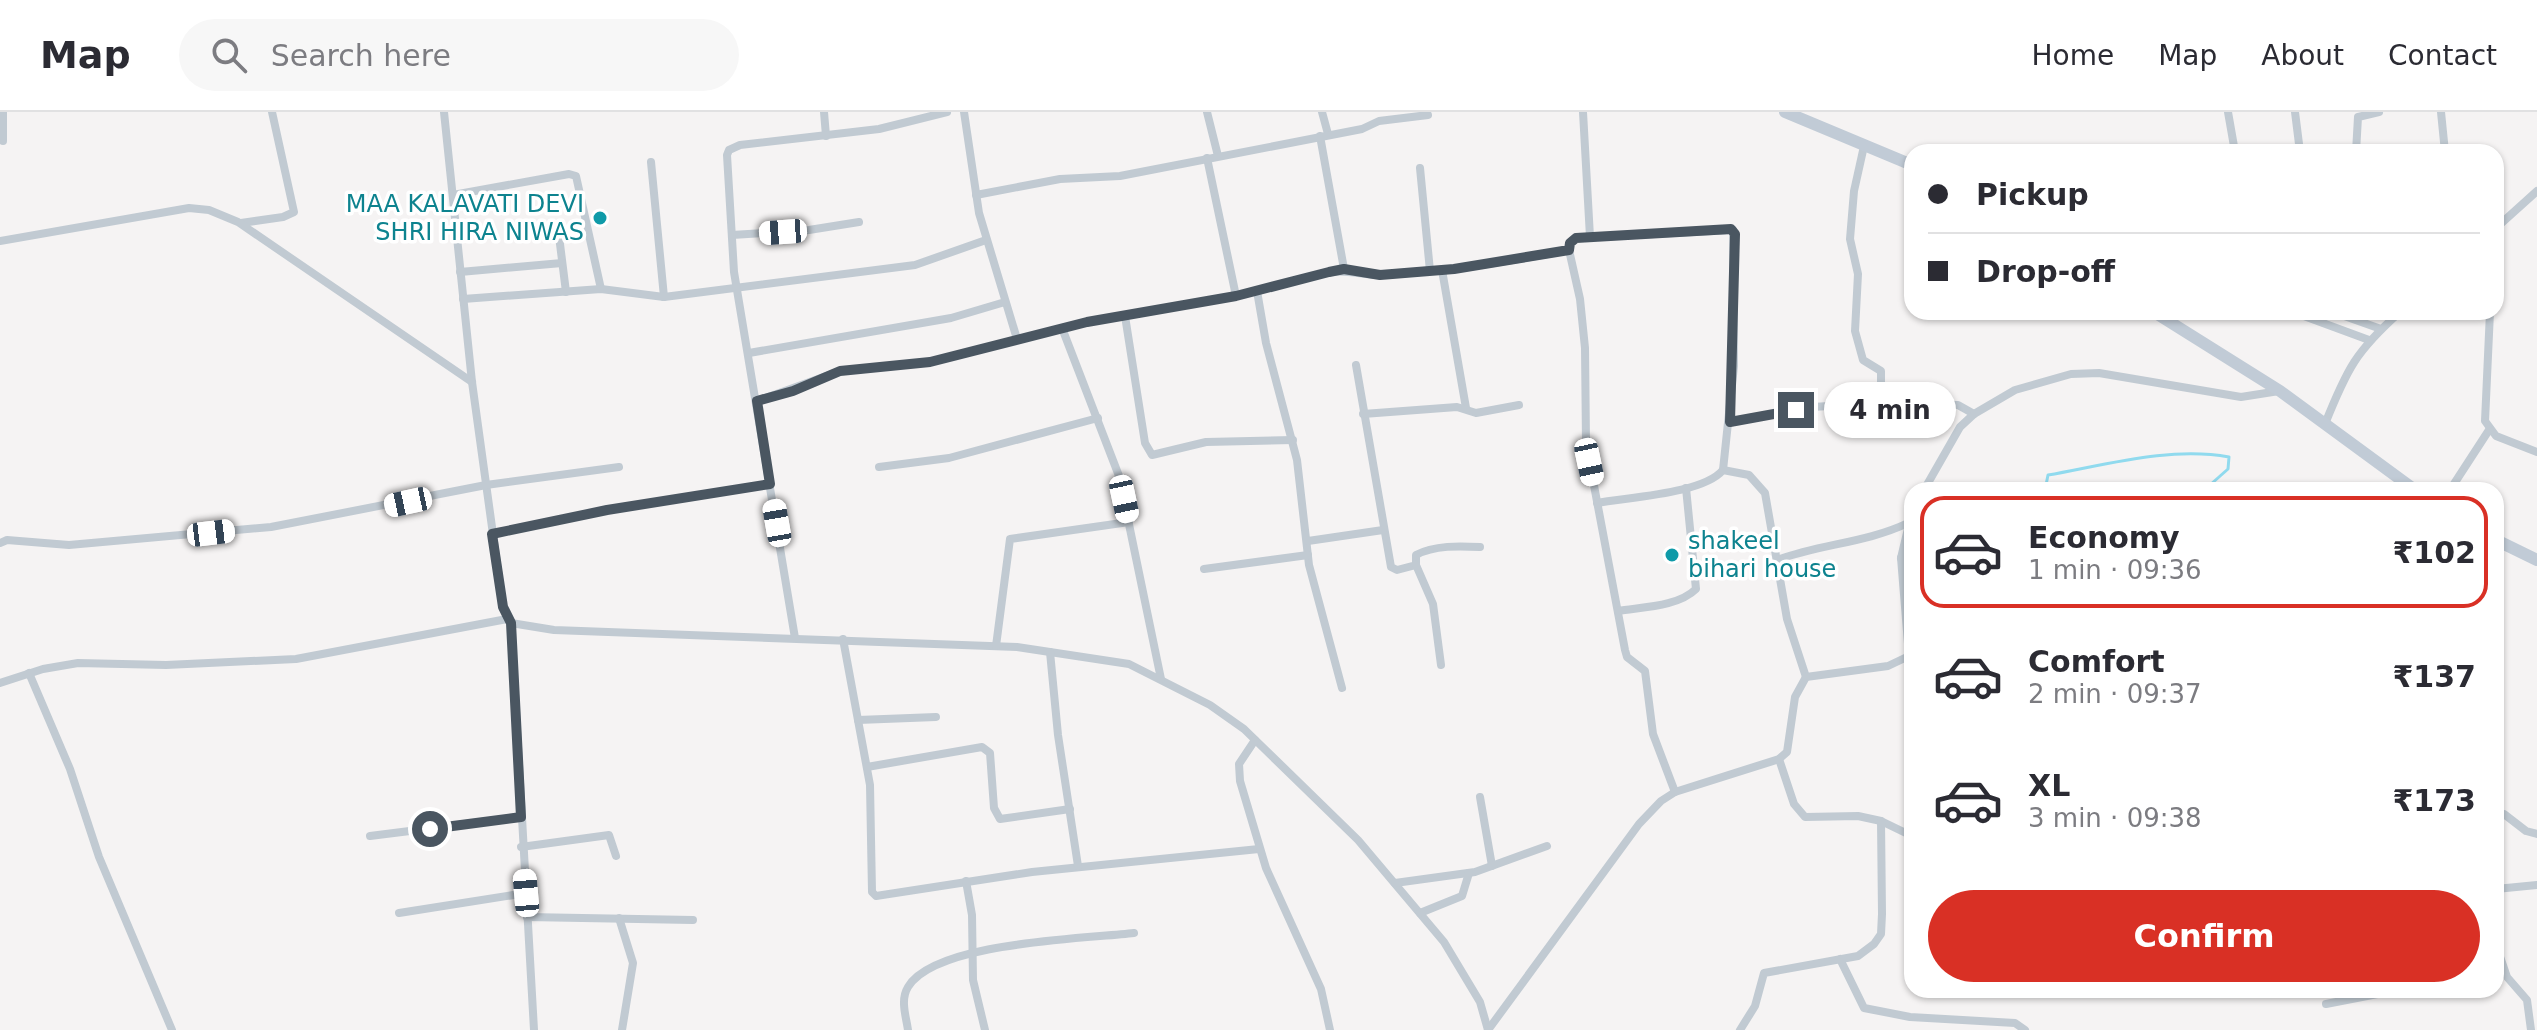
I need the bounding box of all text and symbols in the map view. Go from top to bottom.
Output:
search box [179,19,739,91]
text: Map [40,33,131,77]
icon: search [207,33,251,77]
text: Search here [271,38,451,73]
text: Home [2031,39,2114,72]
text: Map [2158,39,2217,72]
text: About [2261,39,2344,72]
text: Contact [2388,39,2497,72]
text: Pickup [1976,177,2089,212]
place label: MAA KALAVATI DEVI SHRI HIRA NIWAS [346,190,584,246]
marker: MAA KALAVATI DEVI SHRI HIRA NIWAS [591,209,609,227]
car [758,218,808,246]
text: Drop-off [1976,254,2115,289]
callout: 4 min [1824,382,1956,438]
route end [1778,392,1814,428]
text: 4 min [1849,395,1931,425]
car [1572,436,1606,488]
car [1107,473,1141,525]
car [382,485,434,519]
car [761,497,793,549]
icon: car [1932,516,2004,588]
car [186,518,236,548]
text: Economy [2028,520,2180,555]
place label: shakeel bihari house [1688,527,1836,583]
text: ₹102 [2393,535,2476,570]
marker: shakeel bihari house [1663,546,1681,564]
text: 1 min · 09:36 [2028,555,2202,585]
icon: car [1932,640,2004,712]
text: Comfort [2028,644,2165,679]
text: ₹137 [2393,659,2476,694]
text: 2 min · 09:37 [2028,679,2202,709]
icon: car [1932,764,2004,836]
text: XL [2028,768,2070,803]
text: ₹173 [2393,783,2476,818]
text: 3 min · 09:38 [2028,803,2202,833]
route start [412,811,448,847]
car [512,868,540,918]
button: Confirm [1928,890,2480,982]

